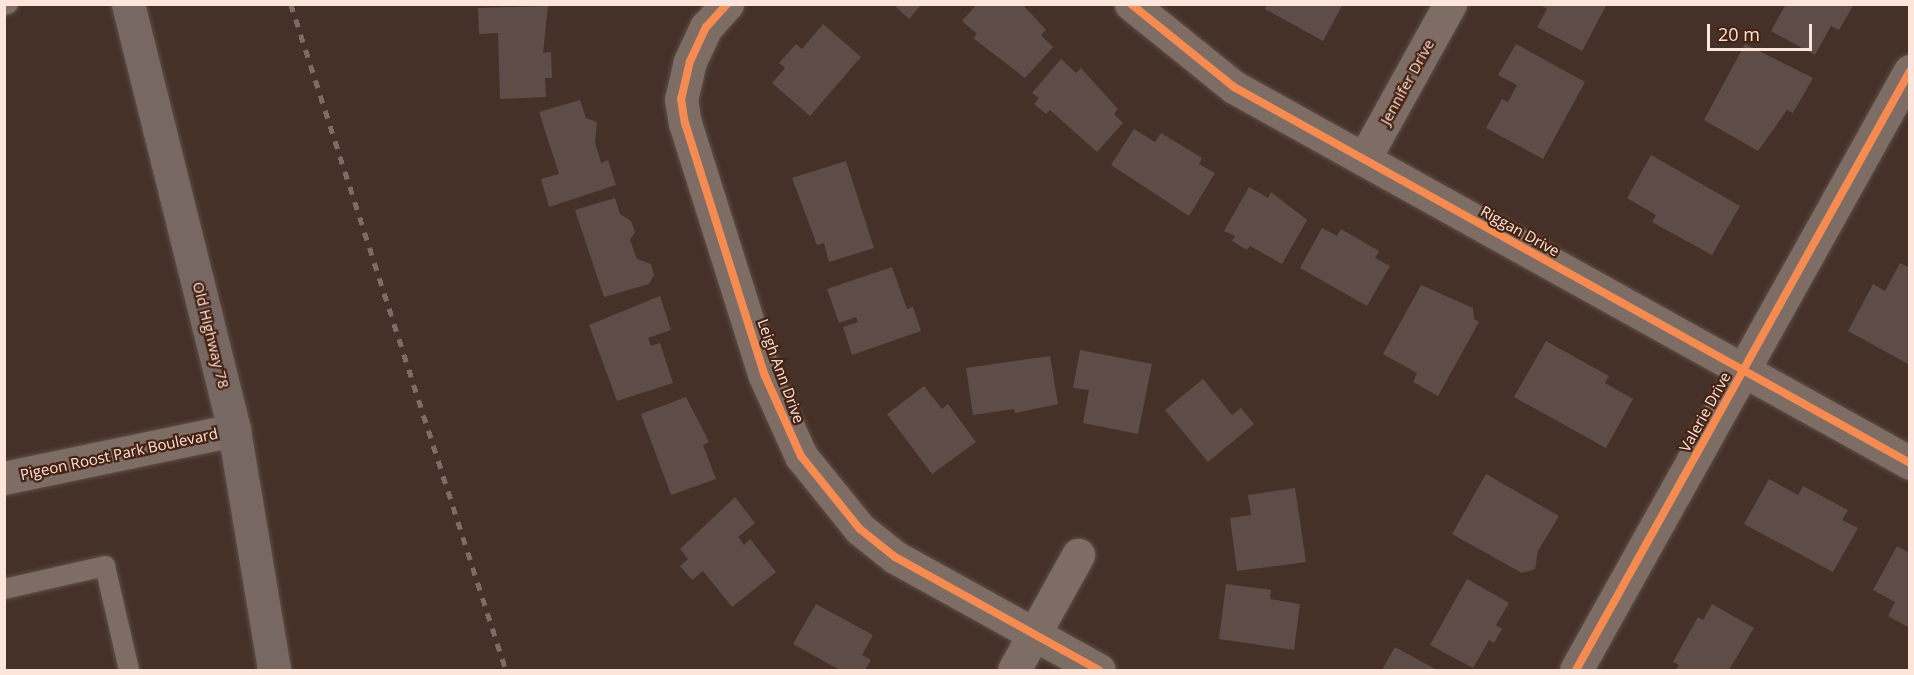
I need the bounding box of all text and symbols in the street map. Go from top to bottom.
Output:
scale bar [1710,12,1815,50]
text: 20 m [1718,22,1760,46]
street label: Jennifer Drive [1376,36,1438,128]
street label: Riggan Drive [1477,202,1563,260]
street label: Old Highway 78 [189,280,233,390]
street label: Leigh Ann Drive [754,316,808,426]
street label: Valerie Drive [1676,369,1734,455]
street label: Pigeon Roost Park Boulevard [18,424,220,484]

